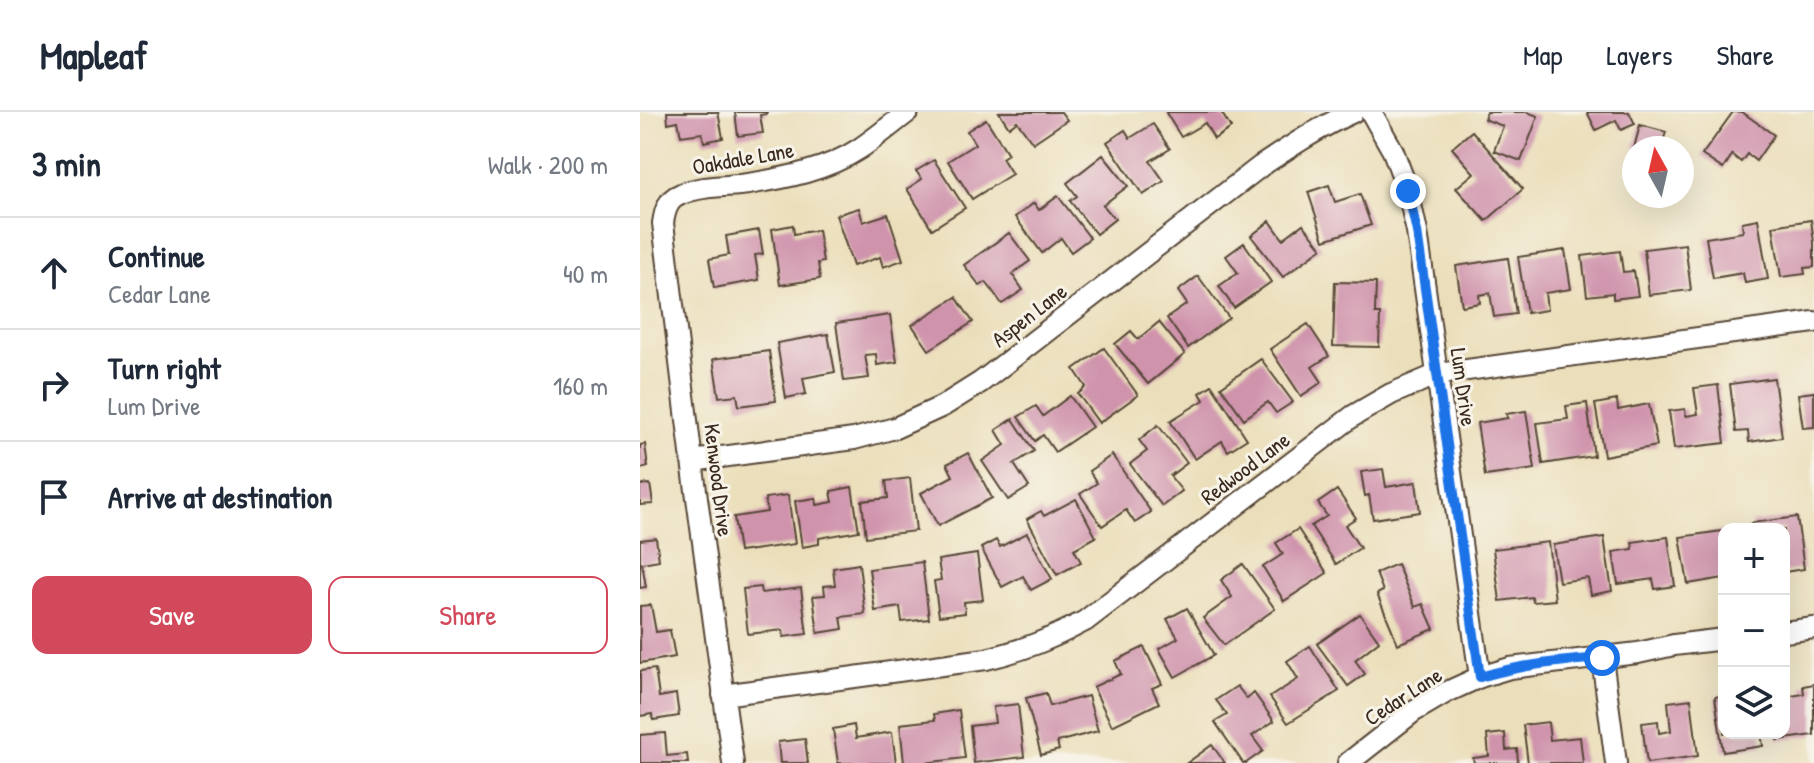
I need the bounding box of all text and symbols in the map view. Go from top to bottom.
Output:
text: Mapleaf [40,29,148,81]
text: Map [1523,36,1563,74]
text: Layers [1607,36,1672,74]
text: Share [1716,36,1774,74]
street label: Oakdale Lane [690,134,796,182]
north arrow [1622,136,1694,208]
text: 3 min [32,141,101,187]
text: Walk · 200 m [488,147,608,182]
route end [1390,173,1426,209]
text: Continue [108,236,205,276]
icon: ahead [32,251,76,295]
text: 40 m [563,256,608,291]
text: Cedar Lane [108,276,211,311]
street label: Aspen Lane [985,276,1073,354]
street label: Lum Drive [1444,346,1484,428]
text: Turn right [108,348,221,388]
icon: right [32,363,76,407]
text: 160 m [553,368,608,403]
text: Lum Drive [108,388,201,423]
street label: Kenwood Drive [697,422,741,538]
street label: Redwood Lane [1194,424,1296,511]
icon: arrive [32,475,76,519]
text: Arrive at destination [108,477,333,517]
map controls [1718,523,1790,739]
button: + [1718,523,1790,595]
button: Save [32,576,312,654]
button: Share [328,576,608,654]
button: − [1718,595,1790,667]
route start [1584,640,1620,676]
street label: Cedar Lane [1358,660,1448,732]
button: layers [1718,667,1790,739]

